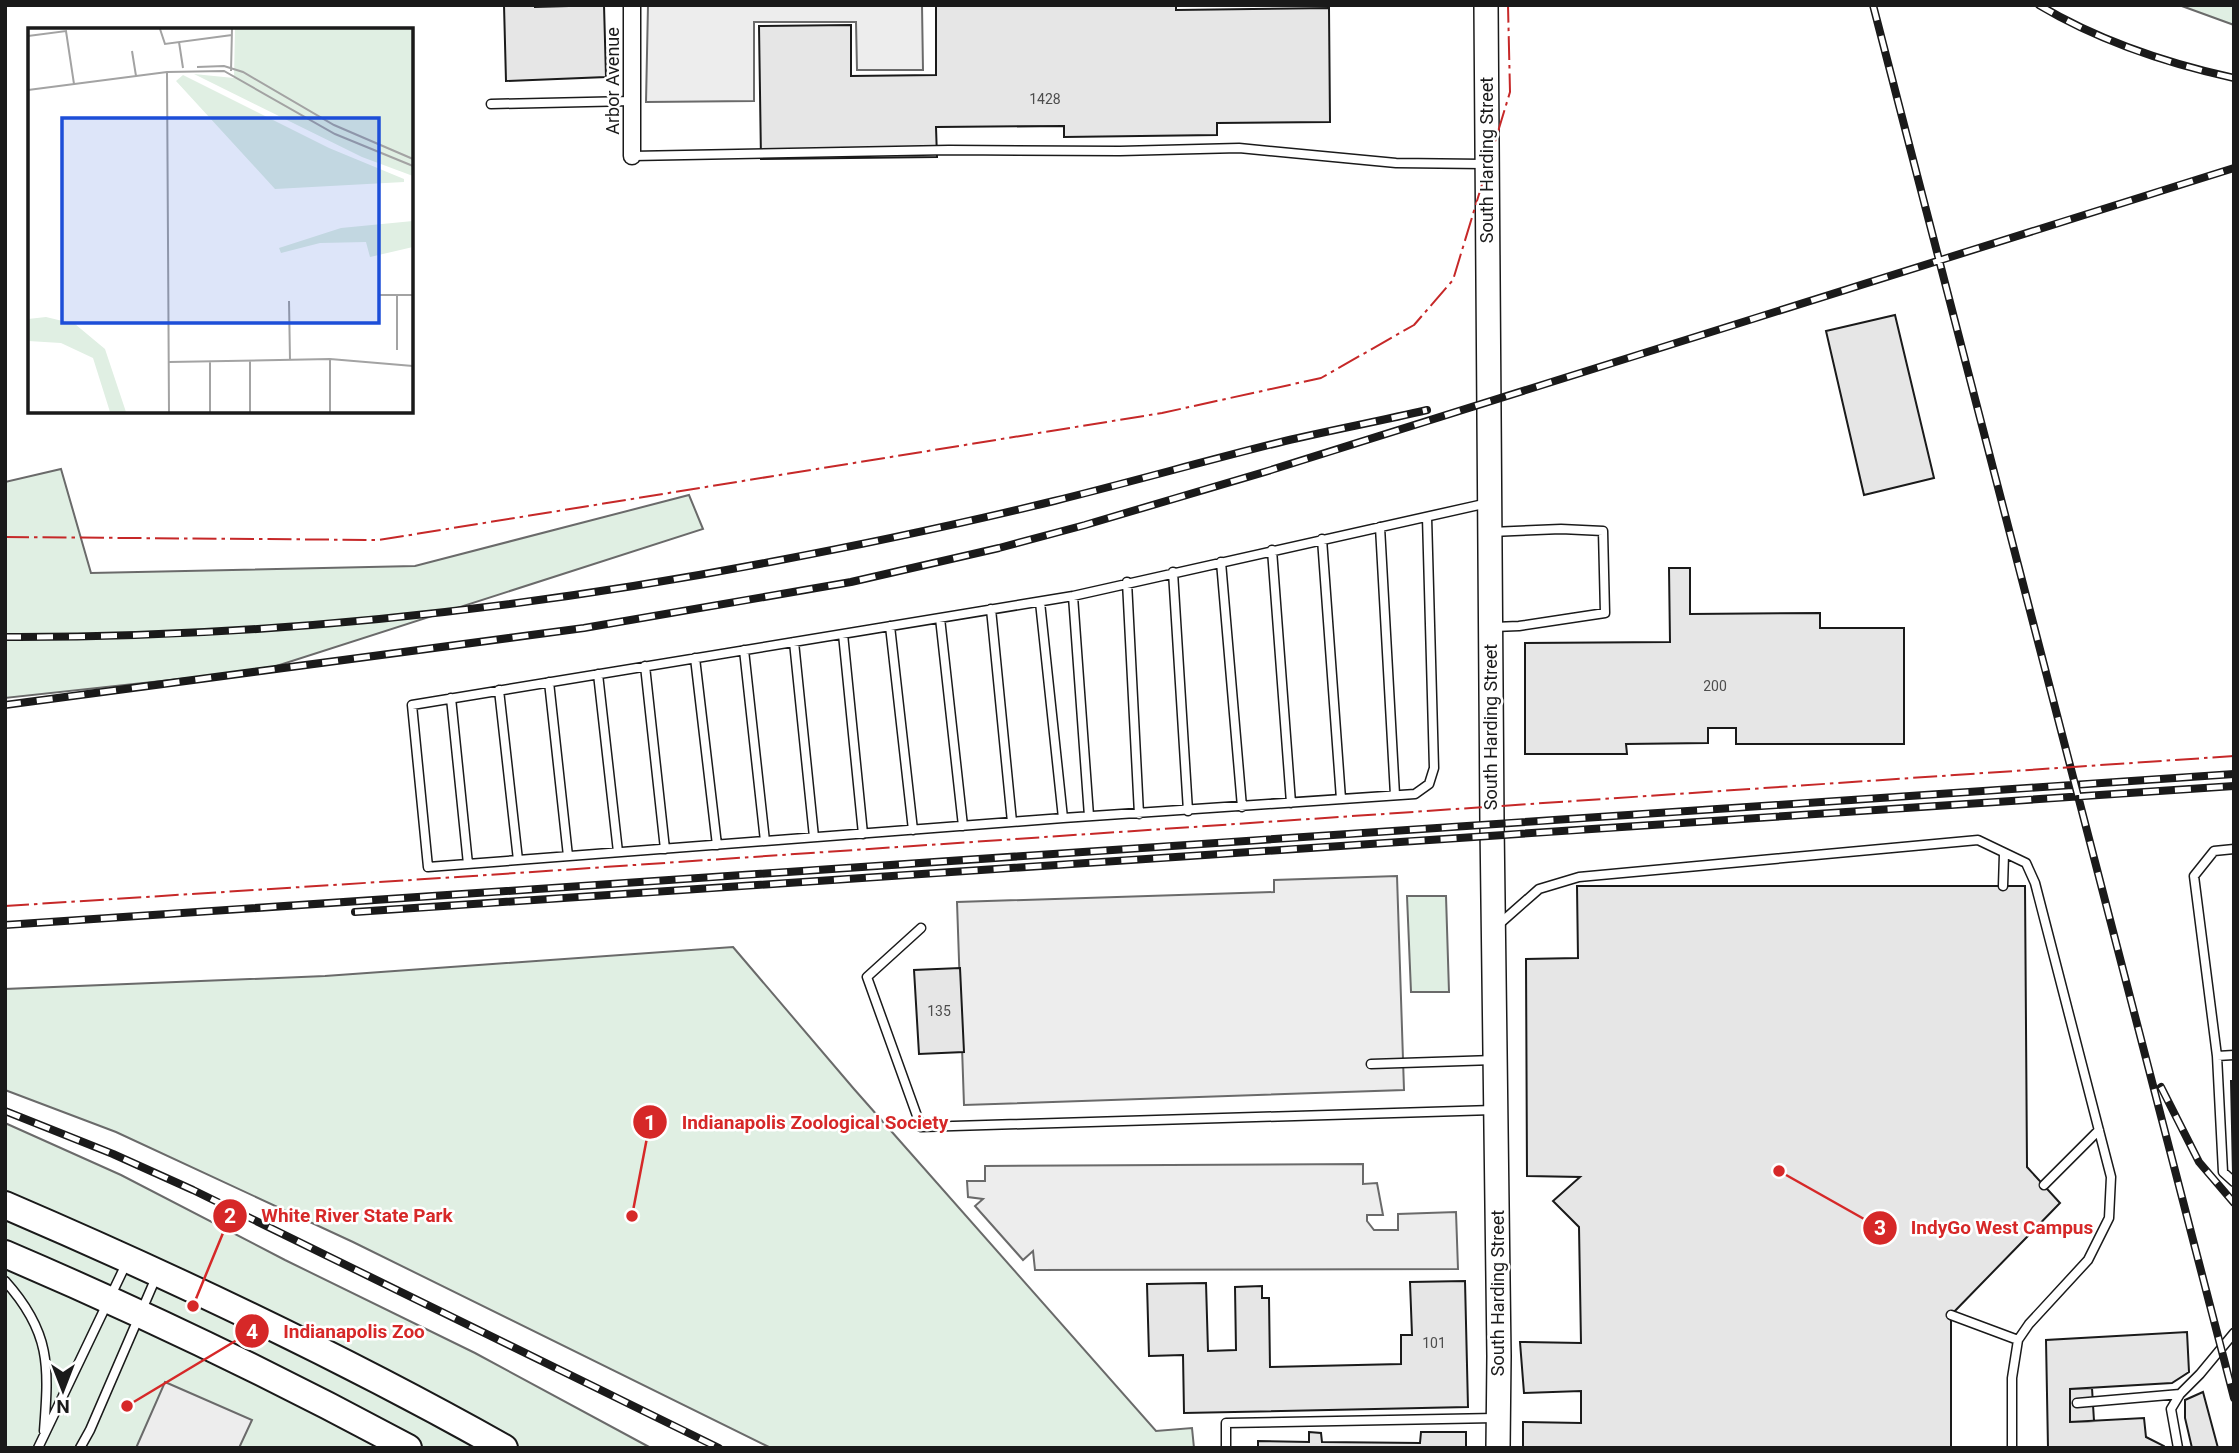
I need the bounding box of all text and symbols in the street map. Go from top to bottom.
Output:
street label: Arbor Avenue [602,27,623,135]
inset map [28,28,413,413]
street label: South Harding Street [1476,77,1497,243]
house number: 1428 [1029,91,1061,107]
street label: South Harding Street [1480,644,1501,810]
house number: 200 [1703,678,1727,694]
house number: 135 [927,1003,951,1019]
callout: Indianapolis Zoological Society [633,1102,963,1142]
text: 1 [644,1111,656,1135]
text: Indianapolis Zoological Society [682,1111,949,1134]
callout: White River State Park [212,1196,467,1236]
text: 2 [224,1204,236,1228]
text: White River State Park [261,1204,454,1227]
callout: IndyGo West Campus [1862,1208,2108,1248]
street label: South Harding Street [1487,1210,1508,1376]
text: 3 [1874,1216,1886,1240]
text: IndyGo West Campus [1911,1216,2093,1239]
callout: Indianapolis Zoo [235,1311,439,1351]
text: 4 [246,1320,258,1344]
text: Indianapolis Zoo [283,1320,425,1343]
house number: 101 [1422,1335,1446,1351]
north arrow [28,1355,98,1425]
text: N [56,1395,70,1418]

